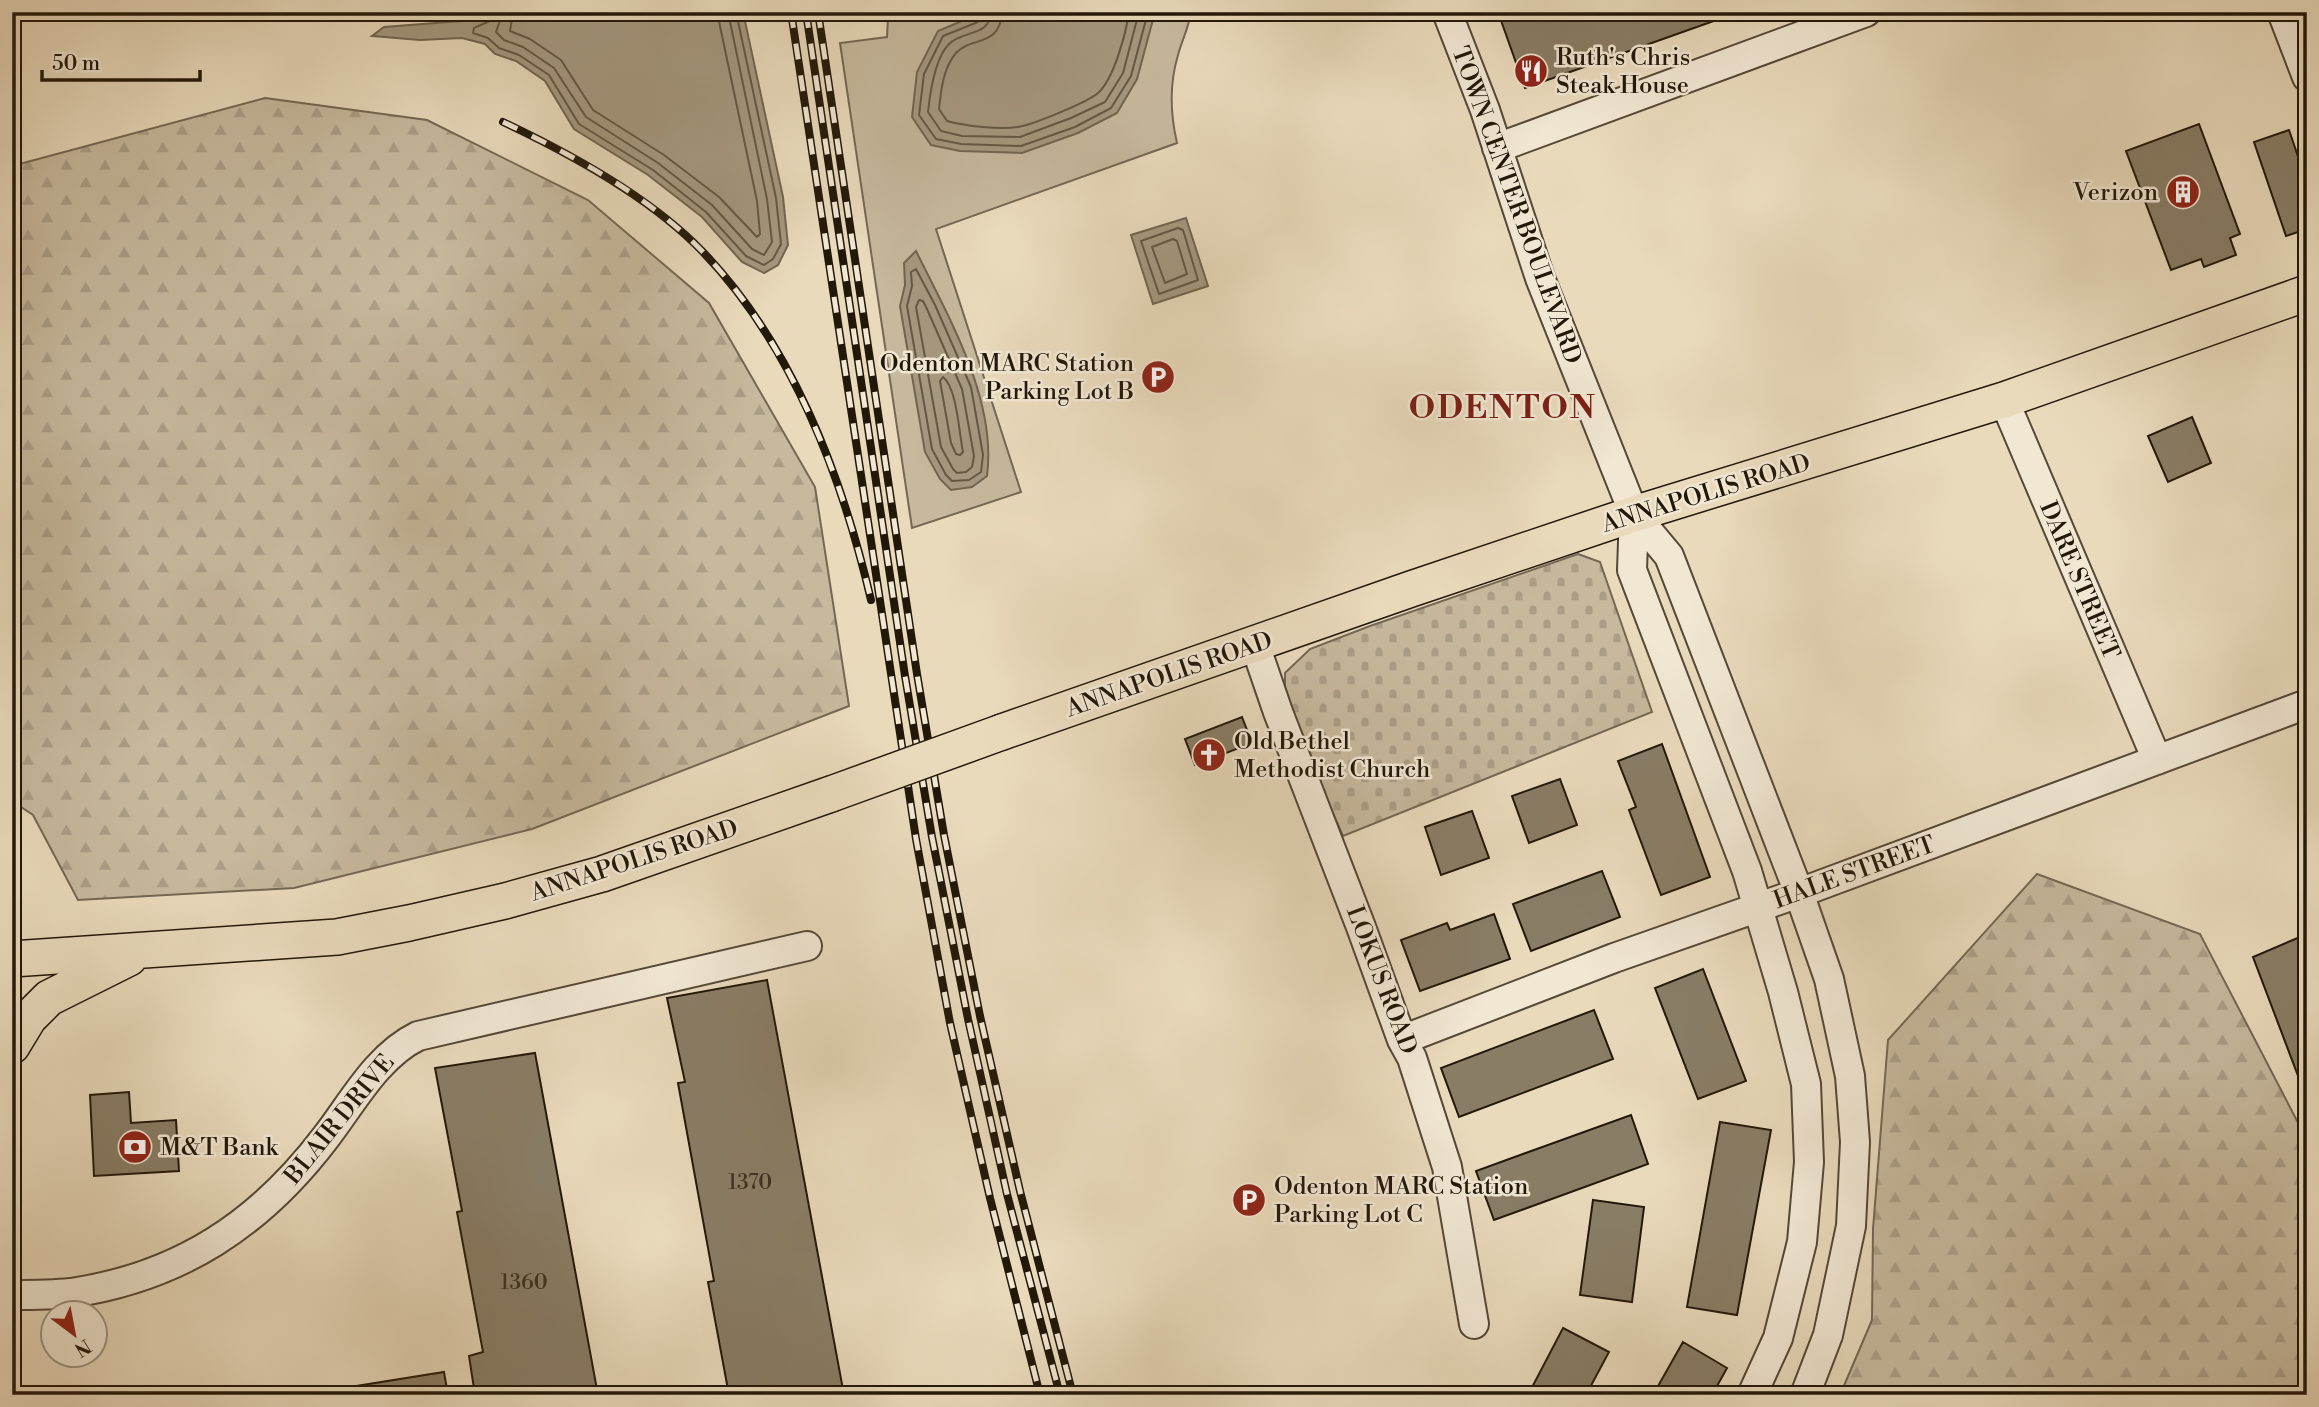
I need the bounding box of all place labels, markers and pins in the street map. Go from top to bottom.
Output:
place label: Ruth's Chris Steak House [1556,43,1690,101]
restaurant icon: Ruth's Chris Steak House [1512,52,1550,90]
building icon: Verizon [2164,173,2202,211]
place label: Verizon [2072,178,2158,208]
place label: Odenton MARC Station Parking Lot B [880,349,1134,407]
parking icon: Odenton MARC Station Parking Lot B [1139,358,1177,396]
place label: Old Bethel Methodist Church [1234,727,1430,785]
church icon: Old Bethel Methodist Church [1190,736,1228,774]
bank icon: M&T Bank [116,1128,154,1166]
place label: M&T Bank [160,1133,280,1163]
place label: Odenton MARC Station Parking Lot C [1274,1172,1528,1230]
parking icon: Odenton MARC Station Parking Lot C [1230,1181,1268,1219]

